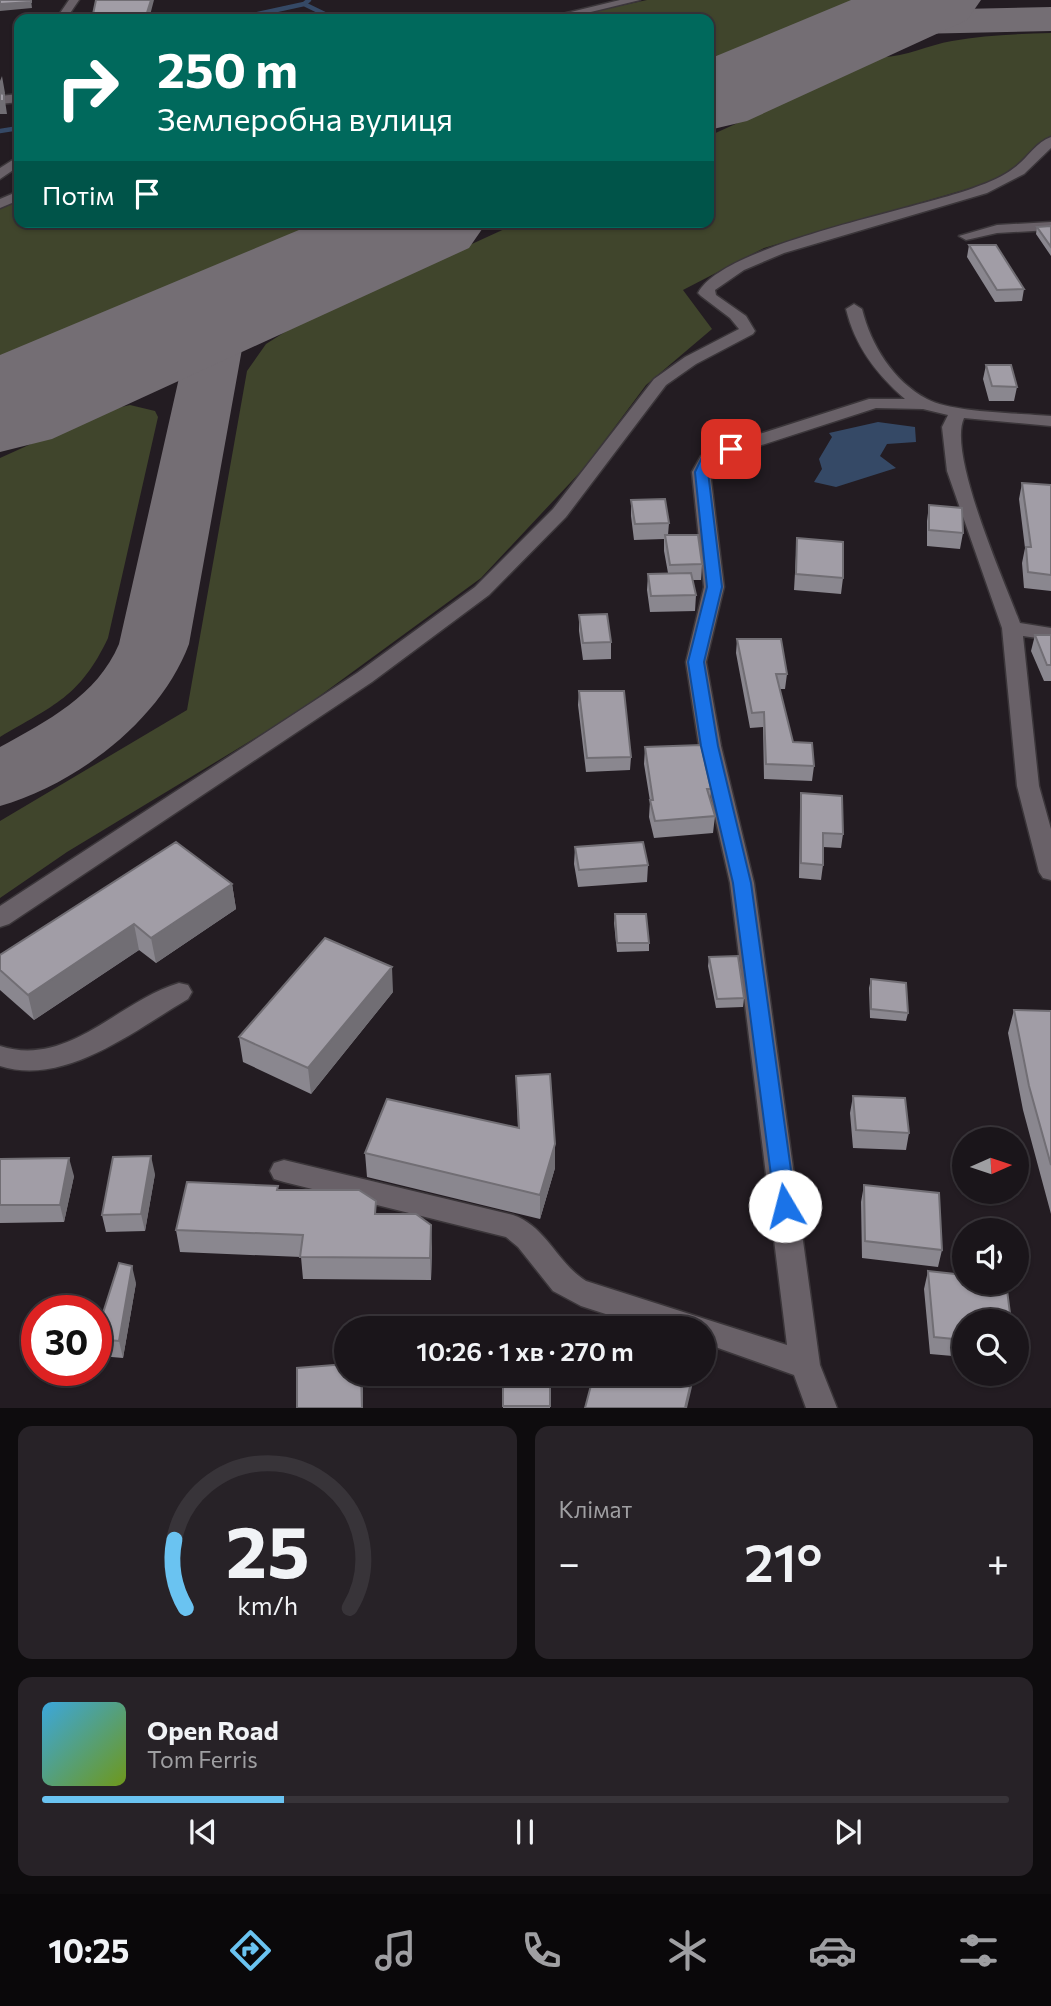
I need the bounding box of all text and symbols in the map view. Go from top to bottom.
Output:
text: 250 m [157,38,298,98]
icon: right [42,42,133,133]
text: Землеробна вулиця [157,98,453,138]
icon: arrive [128,175,166,213]
text: Потім [42,179,114,210]
pin [701,419,761,479]
icon: arrive [712,430,750,468]
north arrow [952,1127,1029,1204]
map controls [952,1127,1029,1386]
position arrow [748,1169,822,1243]
button: sound [952,1218,1029,1295]
speed limit sign: 30 [21,1295,112,1386]
button: search [952,1309,1029,1386]
text: 10:26 · 1 хв · 270 m [416,1335,634,1366]
text: Клімат [559,1495,632,1523]
text: 25 [225,1505,309,1594]
text: 21° [744,1529,823,1593]
text: − [559,1538,580,1585]
text: + [987,1538,1009,1585]
text: km/h [237,1590,298,1620]
text: Open Road [147,1714,279,1745]
text: Tom Ferris [147,1745,258,1773]
icon: previous [184,1813,222,1851]
icon: pause [506,1813,544,1851]
icon: next [829,1813,867,1851]
icon: directions [226,1926,275,1975]
icon: music [371,1926,420,1975]
icon: phone [517,1926,566,1975]
icon: climate [663,1926,712,1975]
icon: car [808,1926,857,1975]
icon: filters [954,1926,1003,1975]
text: 10:25 [48,1930,129,1970]

